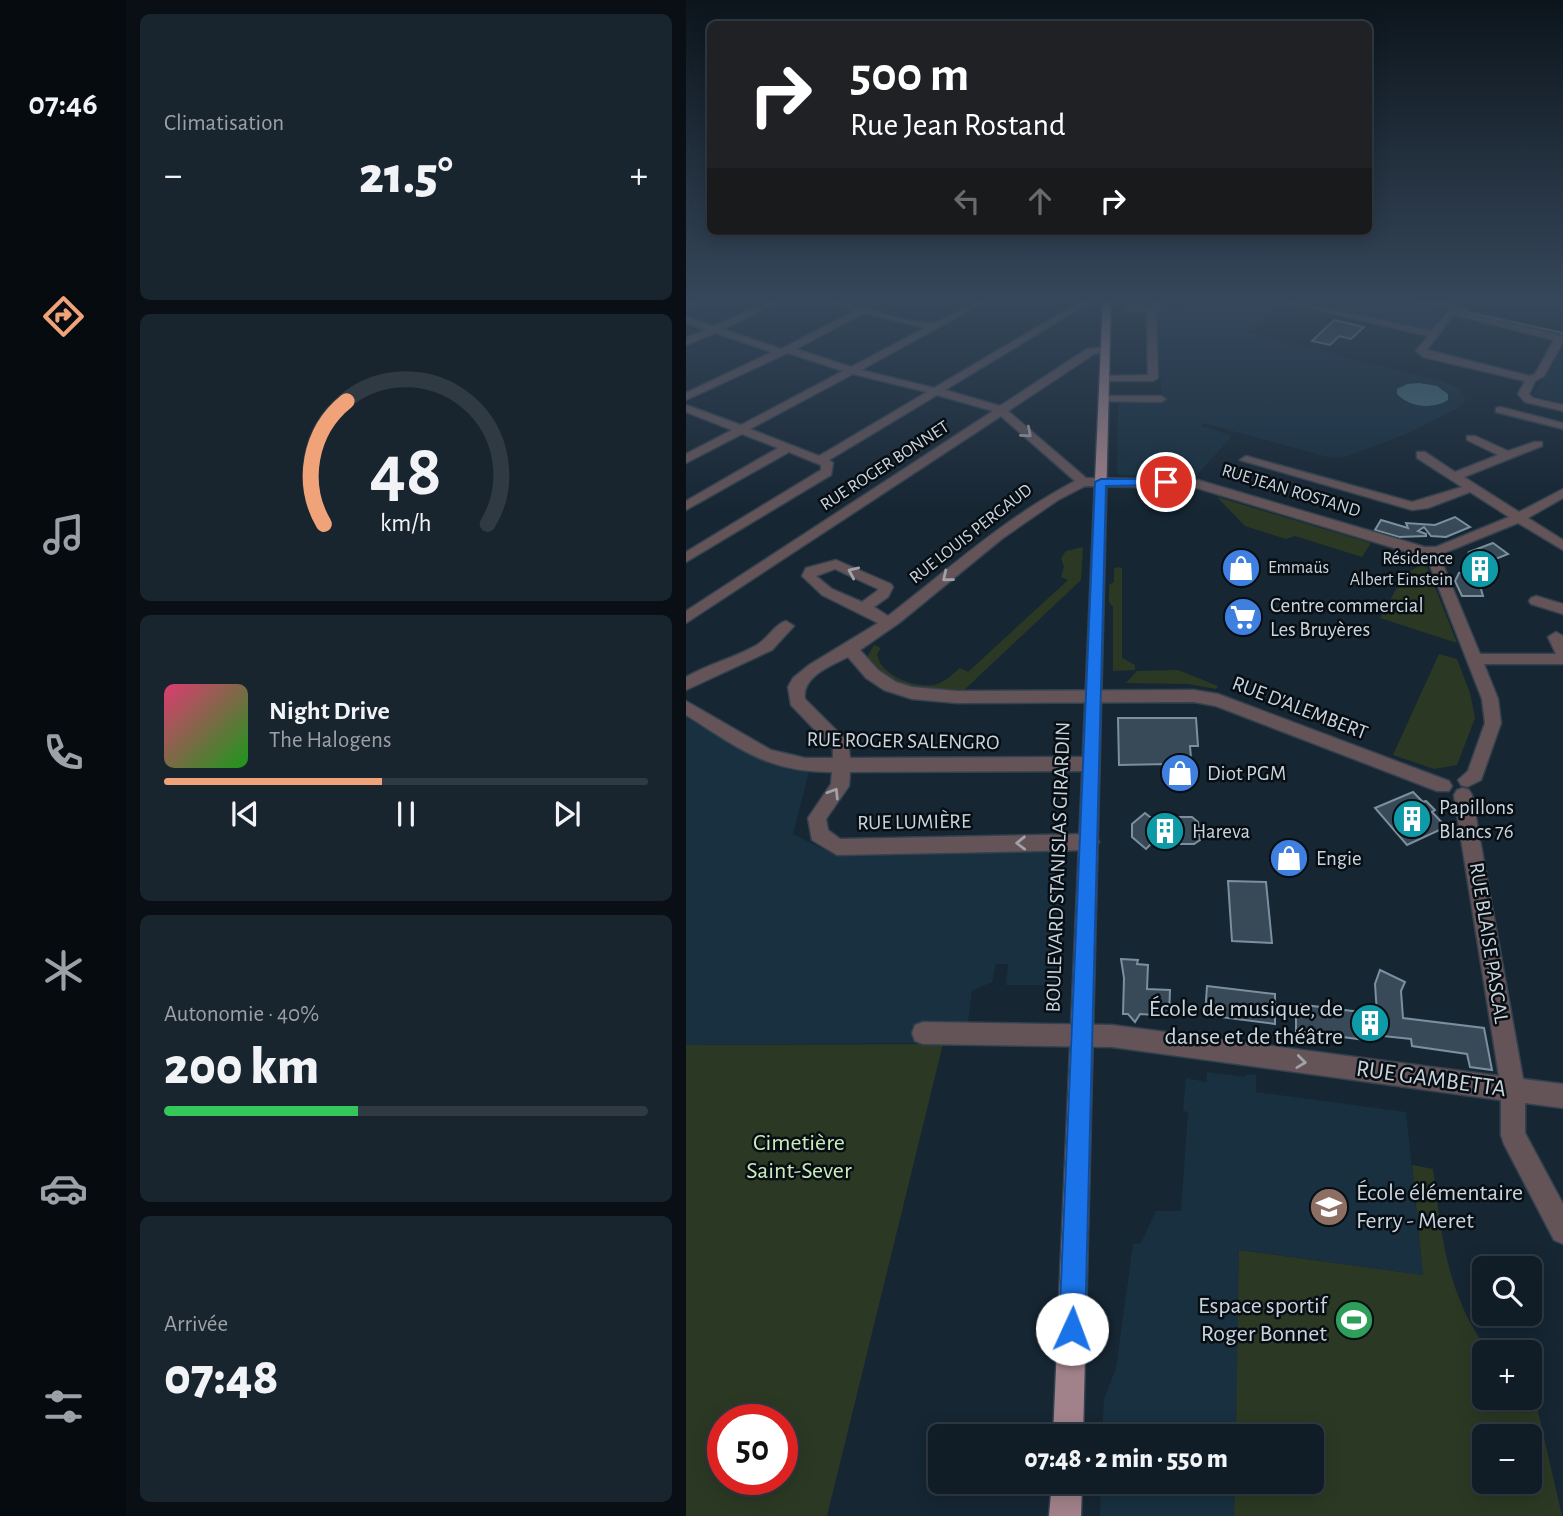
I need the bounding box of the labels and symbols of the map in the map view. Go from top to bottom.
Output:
street label: RUE ROGER BONNET [817,418,953,514]
one-way arrow [1019,425,1032,437]
pin [1136,452,1196,512]
street label: RUE JEAN ROSTAND [1219,461,1363,521]
street label: RUE LOUIS PERGAUD [906,481,1036,587]
shop icon: Emmaüs [1220,547,1262,589]
building icon: Résidence Albert Einstein [1459,548,1501,590]
place label: Résidence Albert Einstein [1350,550,1453,589]
place label: Emmaüs [1268,559,1329,577]
one-way arrow [848,566,860,580]
one-way arrow [942,568,955,581]
place label: Centre commercial Les Bruyères [1270,595,1424,640]
supermarket icon: Centre commercial Les Bruyères [1222,596,1264,638]
street label: RUE D'ALEMBERT [1229,672,1371,744]
street label: BOULEVARD STANISLAS GIRARDIN [1042,721,1074,1013]
street label: RUE ROGER SALENGRO [806,729,1000,753]
shop icon: Diot PGM [1159,752,1201,794]
place label: Diot PGM [1207,763,1286,784]
one-way arrow [825,788,838,801]
place label: Papillons Blancs 76 [1439,797,1514,842]
building icon: Papillons Blancs 76 [1391,798,1433,840]
street label: RUE LUMIÈRE [857,809,971,833]
building icon: Hareva [1144,810,1186,852]
place label: Hareva [1192,821,1250,842]
one-way arrow [1015,835,1025,851]
shop icon: Engie [1268,837,1310,879]
place label: Engie [1316,848,1362,869]
street label: RUE BLAISE PASCAL [1466,861,1512,1025]
place label: École de musique, de danse et de théâtre [1149,995,1343,1049]
building icon: École de musique, de danse et de théâtre [1349,1002,1391,1044]
one-way arrow [1295,1054,1307,1069]
street label: RUE GAMBETTA [1354,1057,1508,1101]
park label: Cimetière Saint-Sever [746,1131,852,1183]
place label: École élémentaire Ferry - Meret [1356,1179,1523,1233]
school or university icon: École élémentaire Ferry - Meret [1308,1186,1350,1228]
position arrow [1035,1292,1109,1366]
place label: Espace sportif Roger Bonnet [1198,1294,1329,1346]
sports icon: Espace sportif Roger Bonnet [1333,1299,1375,1341]
speed limit sign: 50 [707,1404,798,1495]

